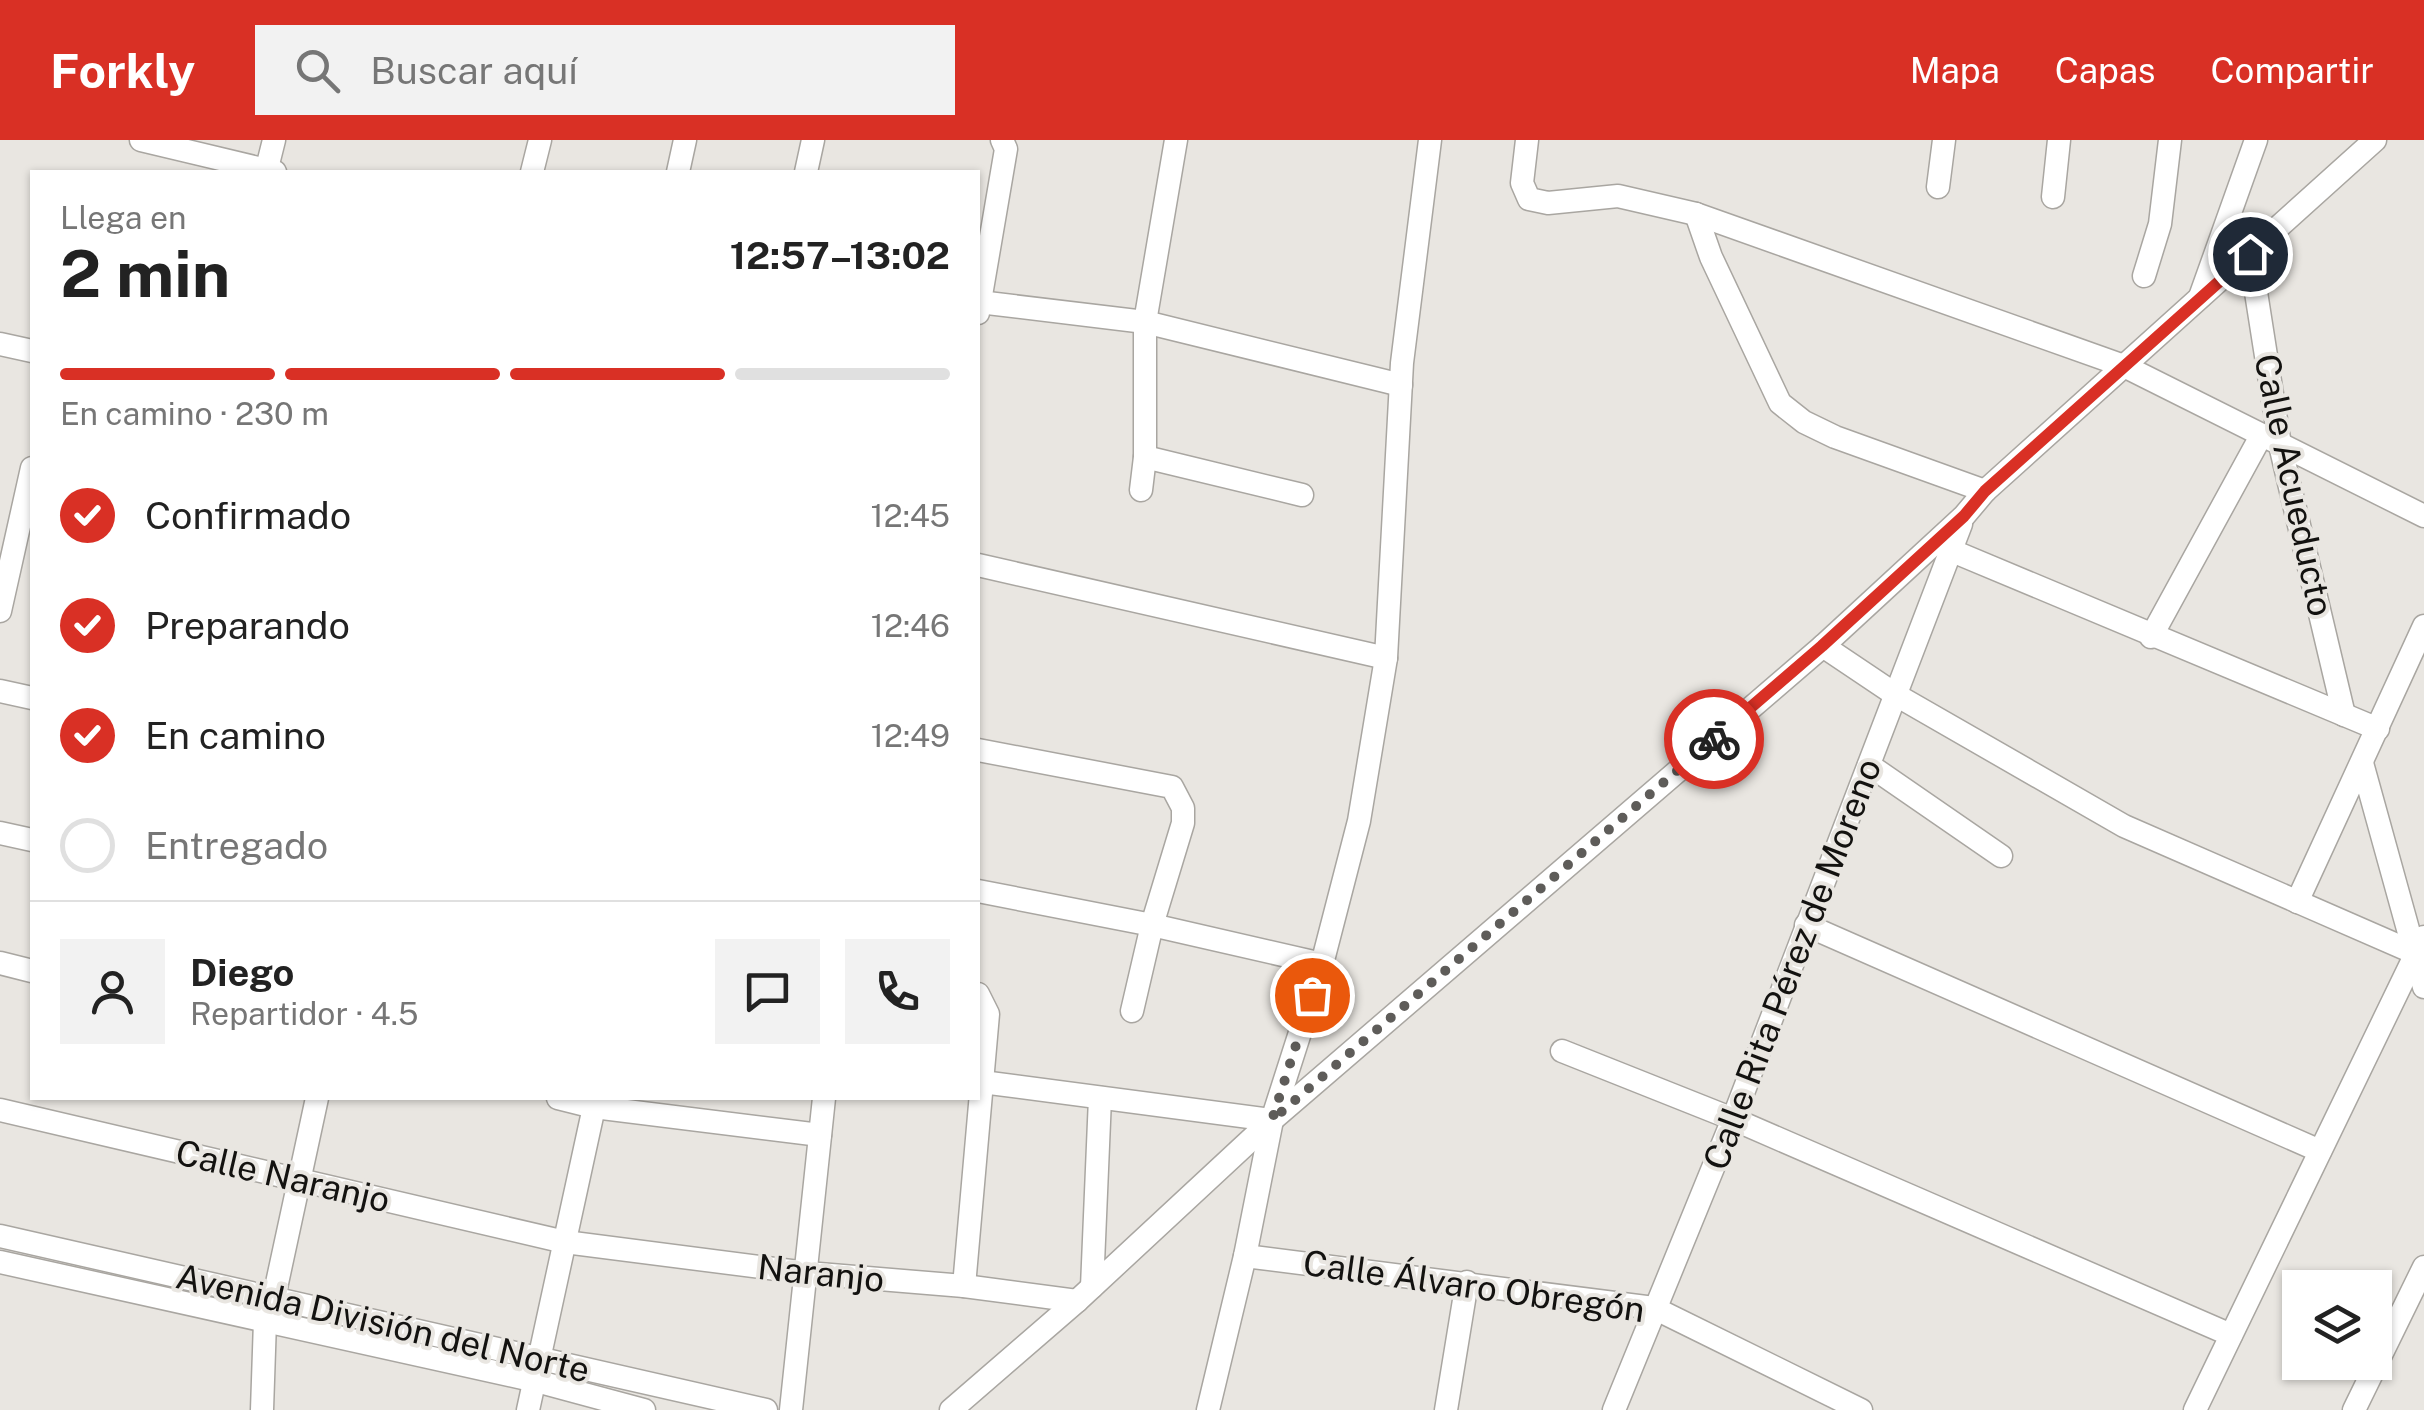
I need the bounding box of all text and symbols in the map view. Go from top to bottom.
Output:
search box [255,25,955,115]
text: Forkly [50,42,195,99]
icon: search [290,43,345,98]
text: Buscar aquí [370,48,578,93]
text: Mapa [1910,50,2000,91]
text: Capas [2055,50,2156,91]
text: Compartir [2211,50,2374,91]
text: Llega en [60,199,186,236]
pin [2208,212,2293,297]
icon: home [2223,227,2278,282]
text: 12:57–13:02 [730,233,950,278]
text: 2 min [60,235,230,312]
street label: Calle Acueducto [2246,350,2342,620]
text: En camino · 230 m [60,395,329,432]
icon: check [60,488,115,543]
text: Confirmado [145,493,351,538]
text: 12:45 [871,497,950,534]
icon: check [60,598,115,653]
text: Preparando [145,603,350,648]
text: 12:46 [871,607,950,644]
courier [1664,689,1764,789]
icon: check [60,708,115,763]
icon: bike [1687,712,1742,767]
text: En camino [145,713,326,758]
text: 12:49 [871,717,950,754]
street label: Calle Rita Pérez de Moreno [1695,753,1889,1175]
text: Entregado [145,823,328,868]
button: person [60,939,165,1044]
button: chat [715,939,820,1044]
button: phone [845,939,950,1044]
text: Diego [190,950,294,995]
pin [1270,953,1355,1038]
icon: bag [1285,968,1340,1023]
text: Repartidor · 4.5 [190,995,418,1032]
street label: Calle Naranjo [172,1131,394,1221]
street label: Calle Álvaro Obregón [1301,1241,1648,1330]
street label: Naranjo [756,1246,886,1300]
street label: Avenida División del Norte [172,1255,594,1391]
map controls [2282,1270,2392,1380]
button: layers [2282,1270,2392,1380]

